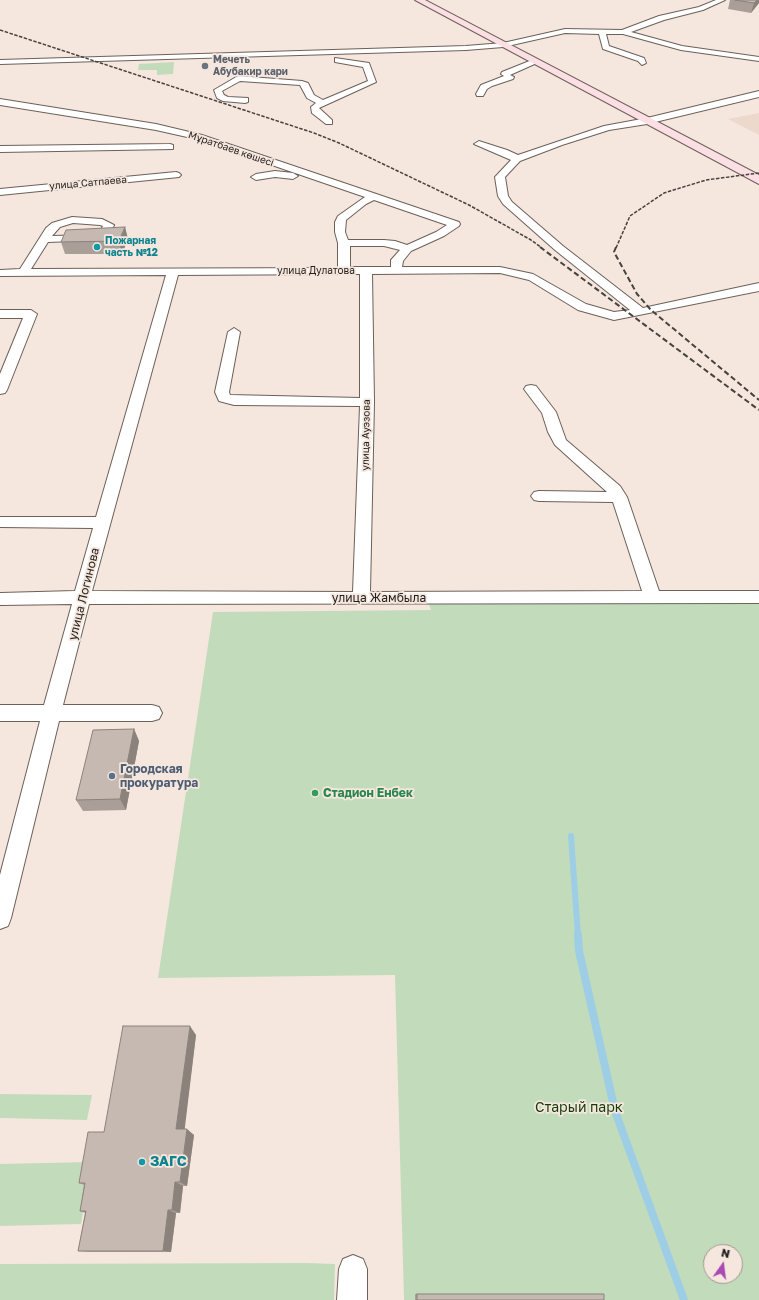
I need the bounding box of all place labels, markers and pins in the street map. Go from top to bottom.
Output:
place label: Мечеть Абубакир кари [213,54,288,78]
marker: Мечеть Абубакир кари [200,61,210,71]
place label: Пожарная часть №12 [105,235,158,258]
marker: Пожарная часть №12 [92,242,102,252]
place label: Городская прокуратура [120,762,198,790]
marker: Городская прокуратура [107,771,117,781]
place label: Стадион Енбек [323,786,413,800]
marker: Стадион Енбек [310,788,320,798]
place label: ЗАГС [150,1154,187,1170]
marker: ЗАГС [137,1157,147,1167]

